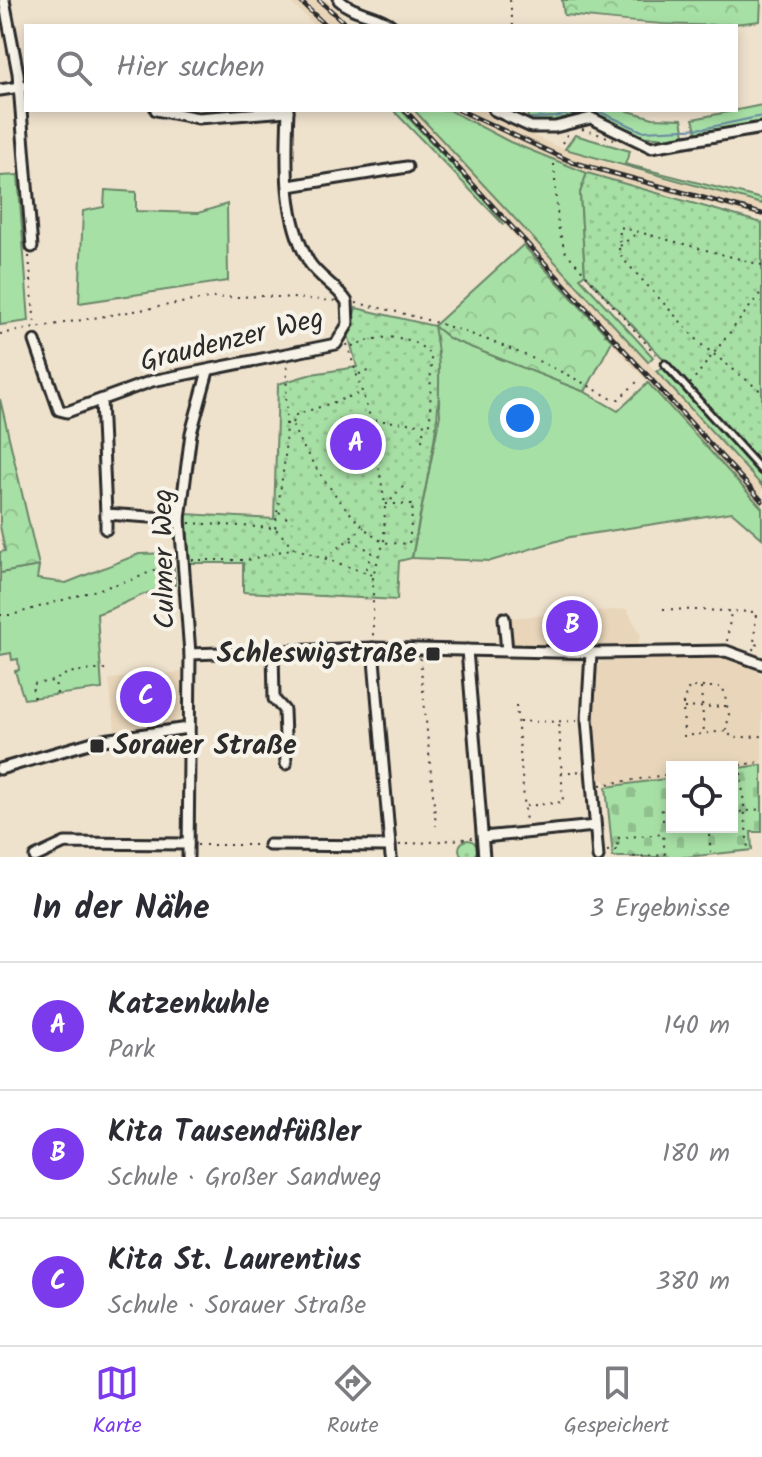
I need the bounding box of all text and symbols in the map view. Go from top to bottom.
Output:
search box [24,24,738,112]
text: Hier suchen [116,44,265,92]
icon: search [52,46,96,90]
street label: Graudenzer Weg [136,296,328,386]
your location [500,398,540,438]
pin: A [330,414,382,474]
street label: Culmer Weg [141,488,189,630]
pin: B [546,596,598,656]
place label: Schleswigstraße [217,632,417,677]
marker: Schleswigstraße [424,645,442,663]
pin: C [120,667,172,727]
place label: Sorauer Straße [113,724,297,769]
marker: Sorauer Straße [88,737,106,755]
map controls [666,761,738,833]
button: locate [666,761,738,833]
text: In der Nähe [32,882,210,936]
text: 3 Ergebnisse [589,888,730,930]
text: Katzenkuhle [108,981,269,1029]
text: A [50,1005,66,1047]
text: 140 m [663,1005,730,1047]
text: Park [108,1029,155,1071]
text: Kita Tausendfüßler [108,1109,361,1157]
text: B [50,1133,66,1175]
text: 180 m [662,1133,730,1175]
text: Schule · Großer Sandweg [108,1157,382,1199]
text: Kita St. Laurentius [108,1237,361,1285]
text: C [50,1261,66,1303]
text: 380 m [655,1261,730,1303]
text: Schule · Sorauer Straße [108,1285,366,1327]
tab: Karte [93,1361,142,1444]
tab: Route [327,1361,379,1444]
tab: Gespeichert [564,1361,669,1444]

